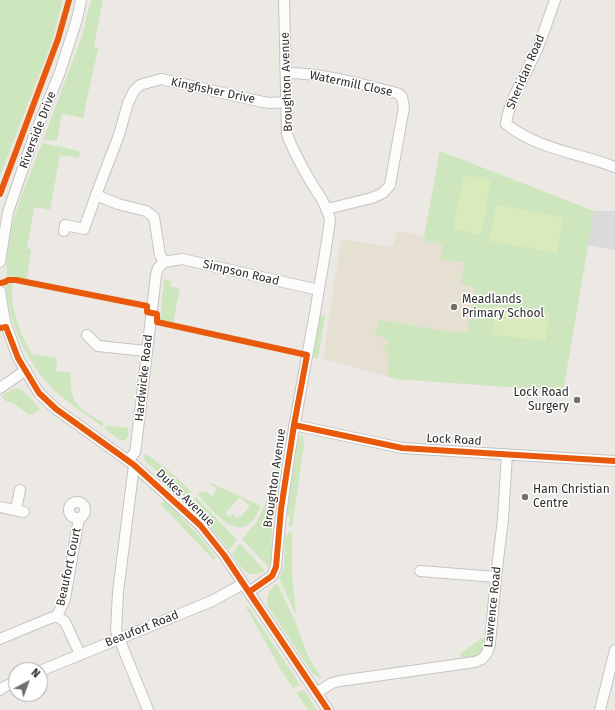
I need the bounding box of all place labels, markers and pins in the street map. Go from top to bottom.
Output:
place label: Meadlands Primary School [462,293,544,321]
marker: Meadlands Primary School [449,302,459,312]
place label: Lock Road Surgery [514,386,569,414]
marker: Lock Road Surgery [572,395,582,405]
place label: Ham Christian Centre [533,483,610,511]
marker: Ham Christian Centre [520,492,530,502]

